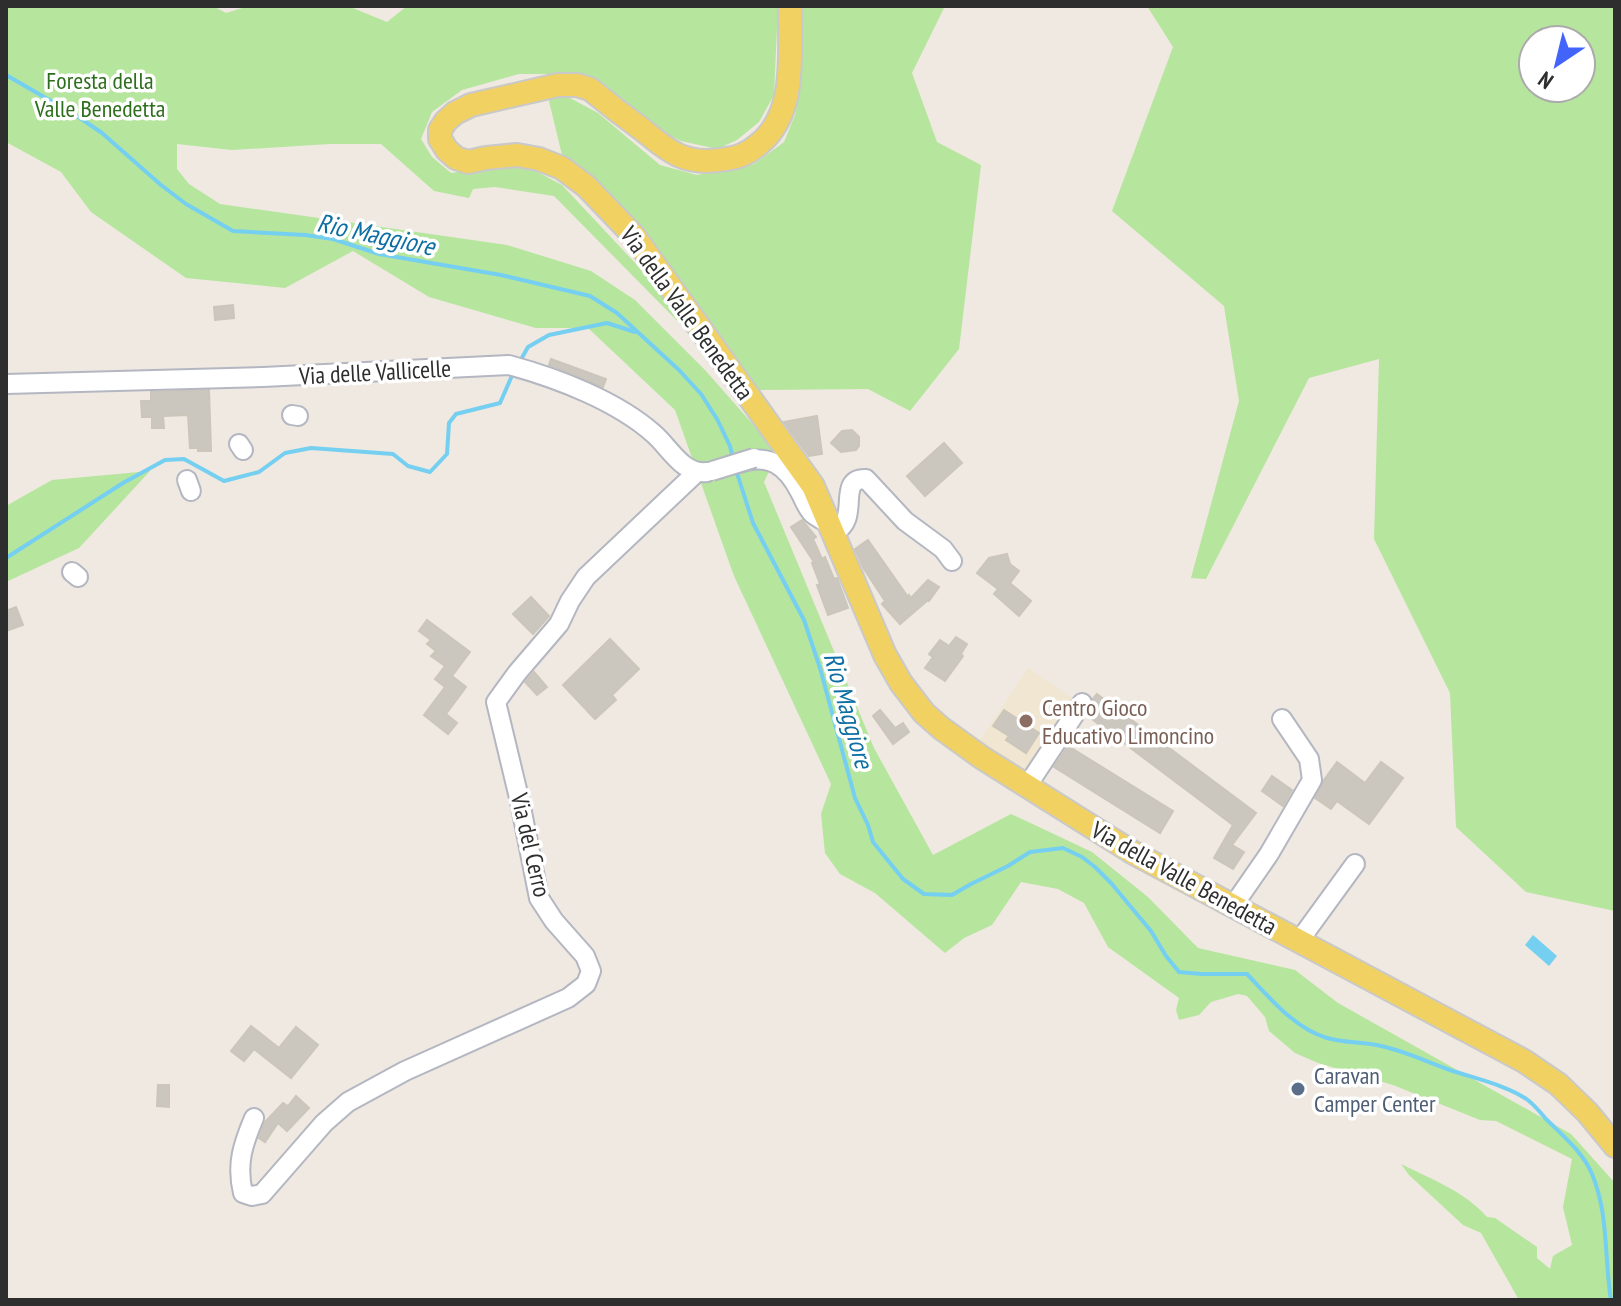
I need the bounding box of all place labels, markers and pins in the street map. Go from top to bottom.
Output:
place label: Centro Gioco Educativo Limoncino [1042,692,1214,751]
marker: Centro Gioco Educativo Limoncino [1017,712,1035,730]
place label: Caravan Camper Center [1314,1060,1436,1119]
marker: Caravan Camper Center [1289,1080,1307,1098]

